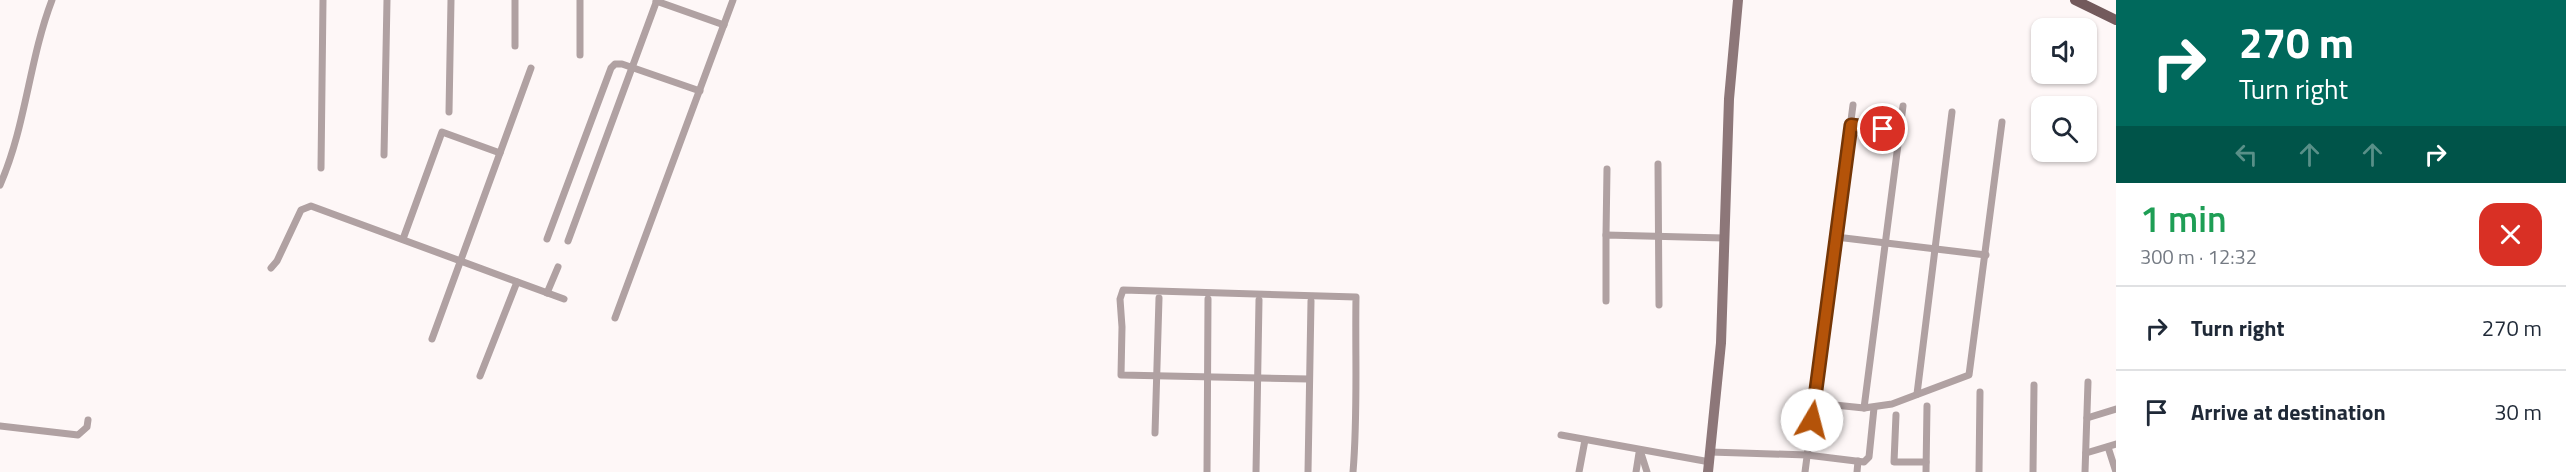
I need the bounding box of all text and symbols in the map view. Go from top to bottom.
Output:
text: 270 m [2239,10,2354,74]
map controls [2031,18,2097,162]
button: sound [2031,18,2097,84]
icon: right [2140,24,2218,102]
text: Turn right [2239,68,2348,109]
button: search [2031,96,2097,162]
pin [1857,103,1908,154]
icon: arrive [1866,112,1899,145]
icon: left [2230,138,2263,171]
icon: ahead [2293,138,2326,171]
icon: ahead [2356,138,2389,171]
icon: right [2419,138,2452,171]
text: 1 min [2140,191,2227,246]
button: close [2479,203,2542,266]
text: 300 m · 12:32 [2140,241,2257,272]
text: Turn right [2191,311,2285,345]
text: 270 m [2482,311,2542,345]
icon: right [2140,312,2173,345]
position arrow [1780,388,1844,452]
text: Arrive at destination [2191,395,2386,429]
text: 30 m [2494,395,2542,429]
icon: arrive [2140,396,2173,429]

